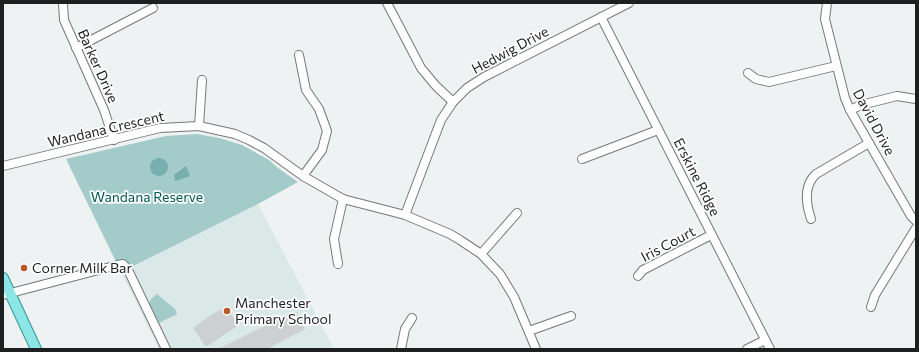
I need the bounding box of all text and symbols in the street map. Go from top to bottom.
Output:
street label: Hedwig Drive [468,22,551,77]
street label: Barker Drive [75,26,122,105]
street label: David Drive [850,86,899,158]
street label: Wandana Crescent [46,107,166,150]
street label: Erskine Ridge [671,135,724,219]
park label: Wandana Reserve [91,188,203,205]
street label: Iris Court [638,222,698,265]
place label: Corner Milk Bar [32,259,132,276]
marker: Corner Milk Bar [19,263,29,273]
place label: Manchester Primary School [235,294,331,327]
marker: Manchester Primary School [222,306,232,316]

